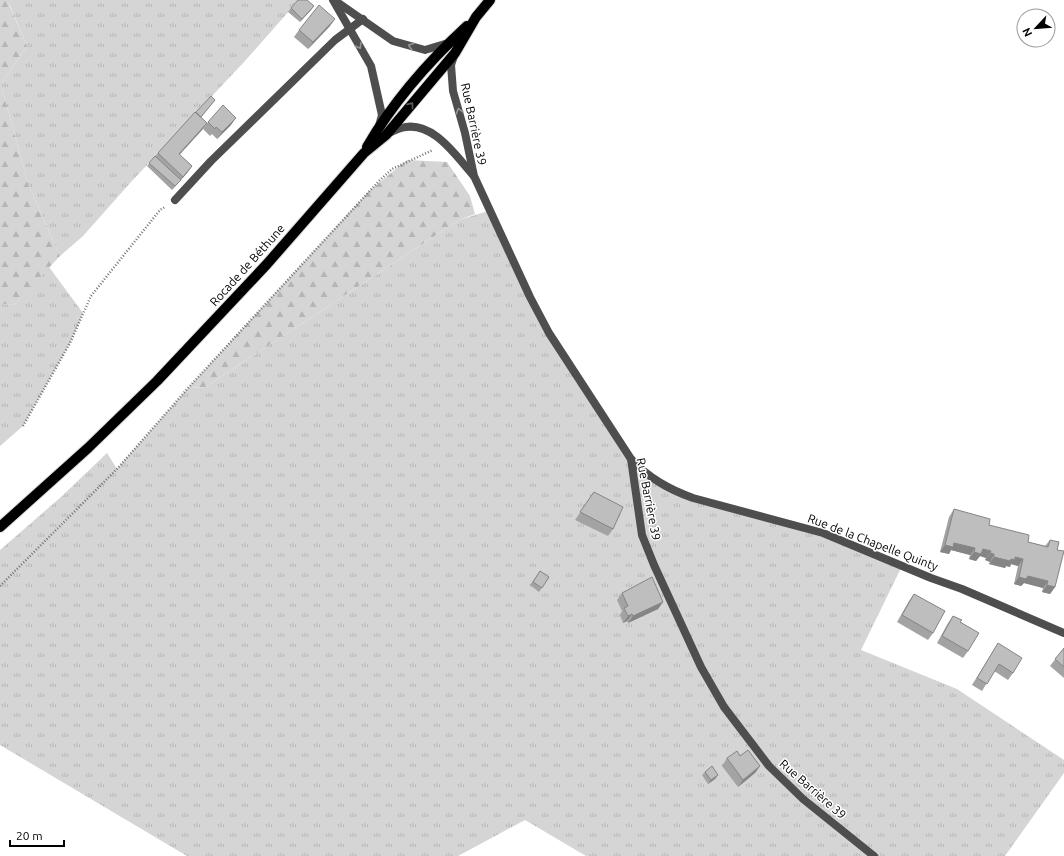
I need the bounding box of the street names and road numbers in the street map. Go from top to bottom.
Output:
street label: Rue Barrière 39 [459,82,489,166]
street label: Rocade de Béthune [207,222,287,308]
street label: Rue Barrière 39 [635,457,663,541]
street label: Rue de la Chapelle Quinty [806,511,940,573]
street label: Rue Barrière 39 [777,757,849,821]

